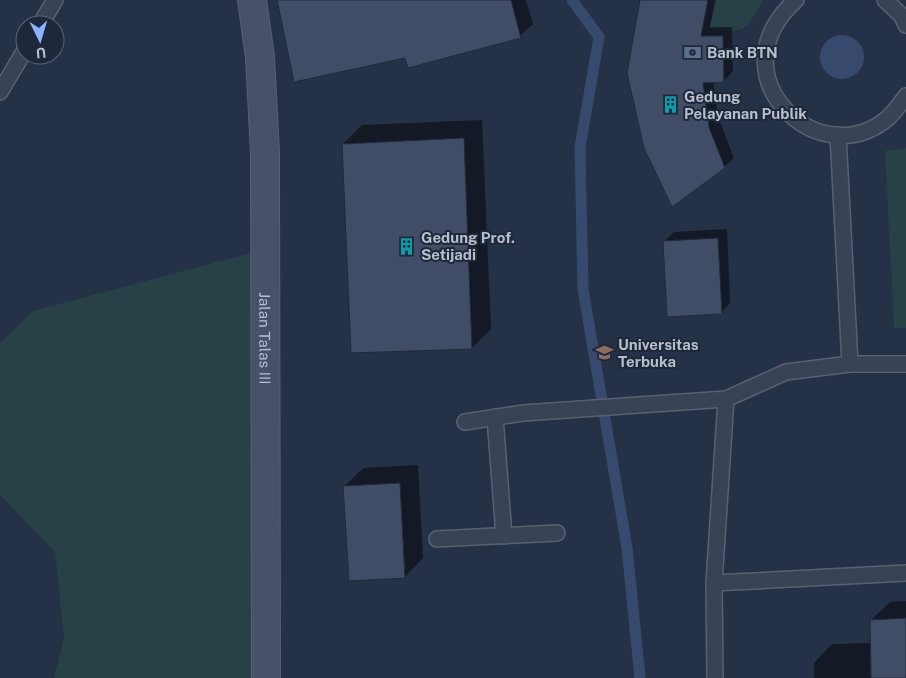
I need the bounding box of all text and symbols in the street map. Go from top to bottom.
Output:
north arrow [15,15,65,65]
bank icon: Bank BTN [683,42,703,62]
place label: Bank BTN [707,44,778,61]
text: U [35,45,47,61]
place label: Gedung Pelayanan Publik [684,88,807,122]
building icon: Gedung Pelayanan Publik [660,95,680,115]
place label: Gedung Prof. Setijadi [421,229,515,263]
building icon: Gedung Prof. Setijadi [397,236,417,256]
street label: Jalan Talas III [257,292,274,384]
place label: Universitas Terbuka [618,336,699,370]
school or university icon: Universitas Terbuka [594,343,614,363]

